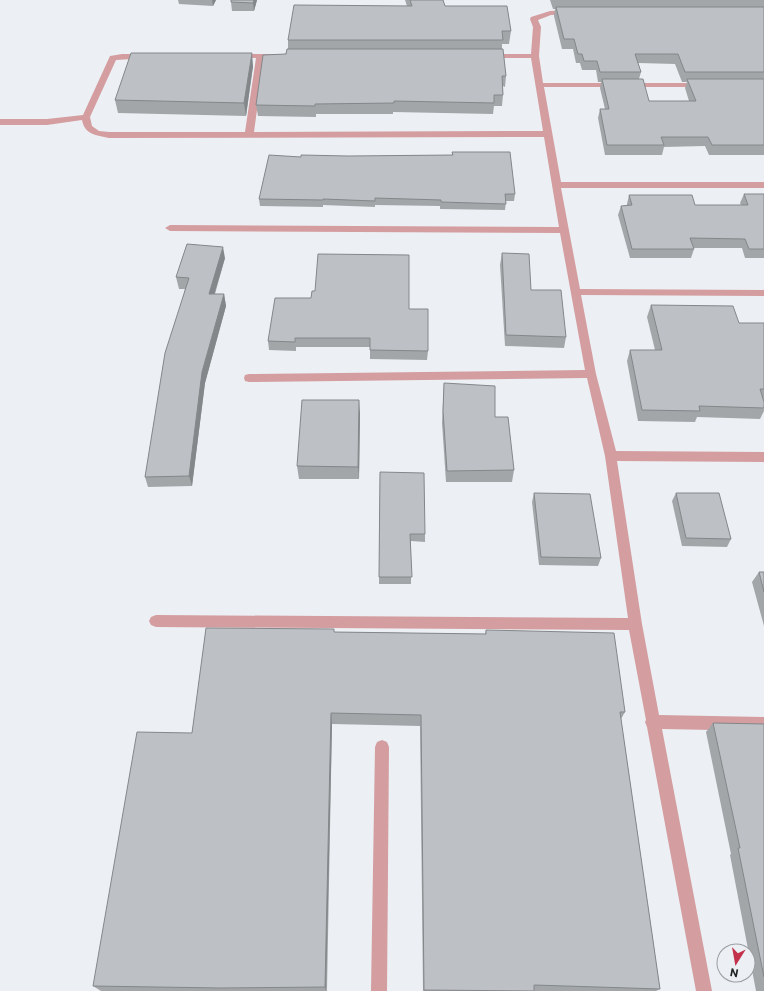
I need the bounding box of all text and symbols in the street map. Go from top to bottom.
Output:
north arrow [716,943,756,983]
text: N [729,966,739,980]

